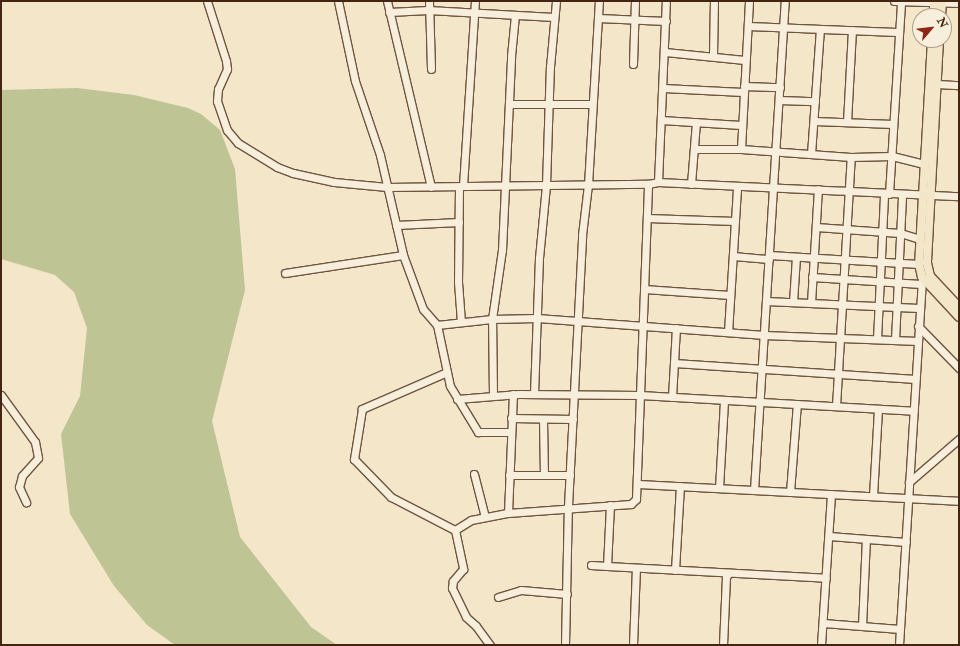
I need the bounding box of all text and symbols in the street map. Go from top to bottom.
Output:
north arrow [912,8,952,48]
text: N [934,15,950,30]

